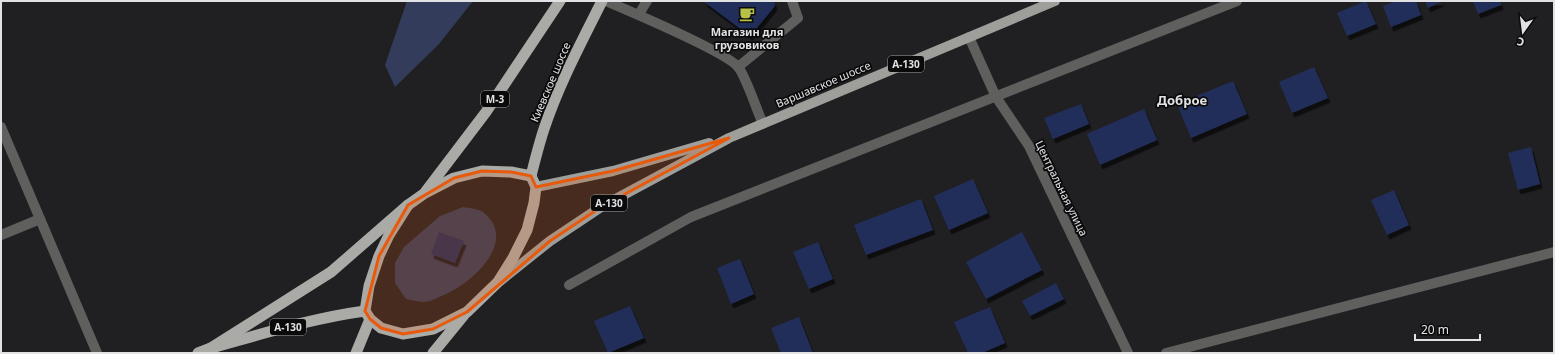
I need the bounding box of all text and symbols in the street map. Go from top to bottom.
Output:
cafe icon: Магазин для грузовиков [738,5,756,23]
north arrow [1503,12,1543,52]
place label: Магазин для грузовиков [711,24,783,52]
text: С [1515,34,1526,50]
street label: Киевское шоссе [526,40,574,124]
road number: А-130 [888,56,924,72]
street label: Варшавское шоссе [773,57,873,111]
road number: М-3 [481,91,509,107]
district label: Доброе [1157,91,1207,109]
street label: Центральная улица [1032,138,1092,238]
road number: А-130 [591,195,627,211]
scale bar [1415,316,1480,342]
road number: А-130 [270,319,306,335]
text: 20 m [1421,321,1449,338]

